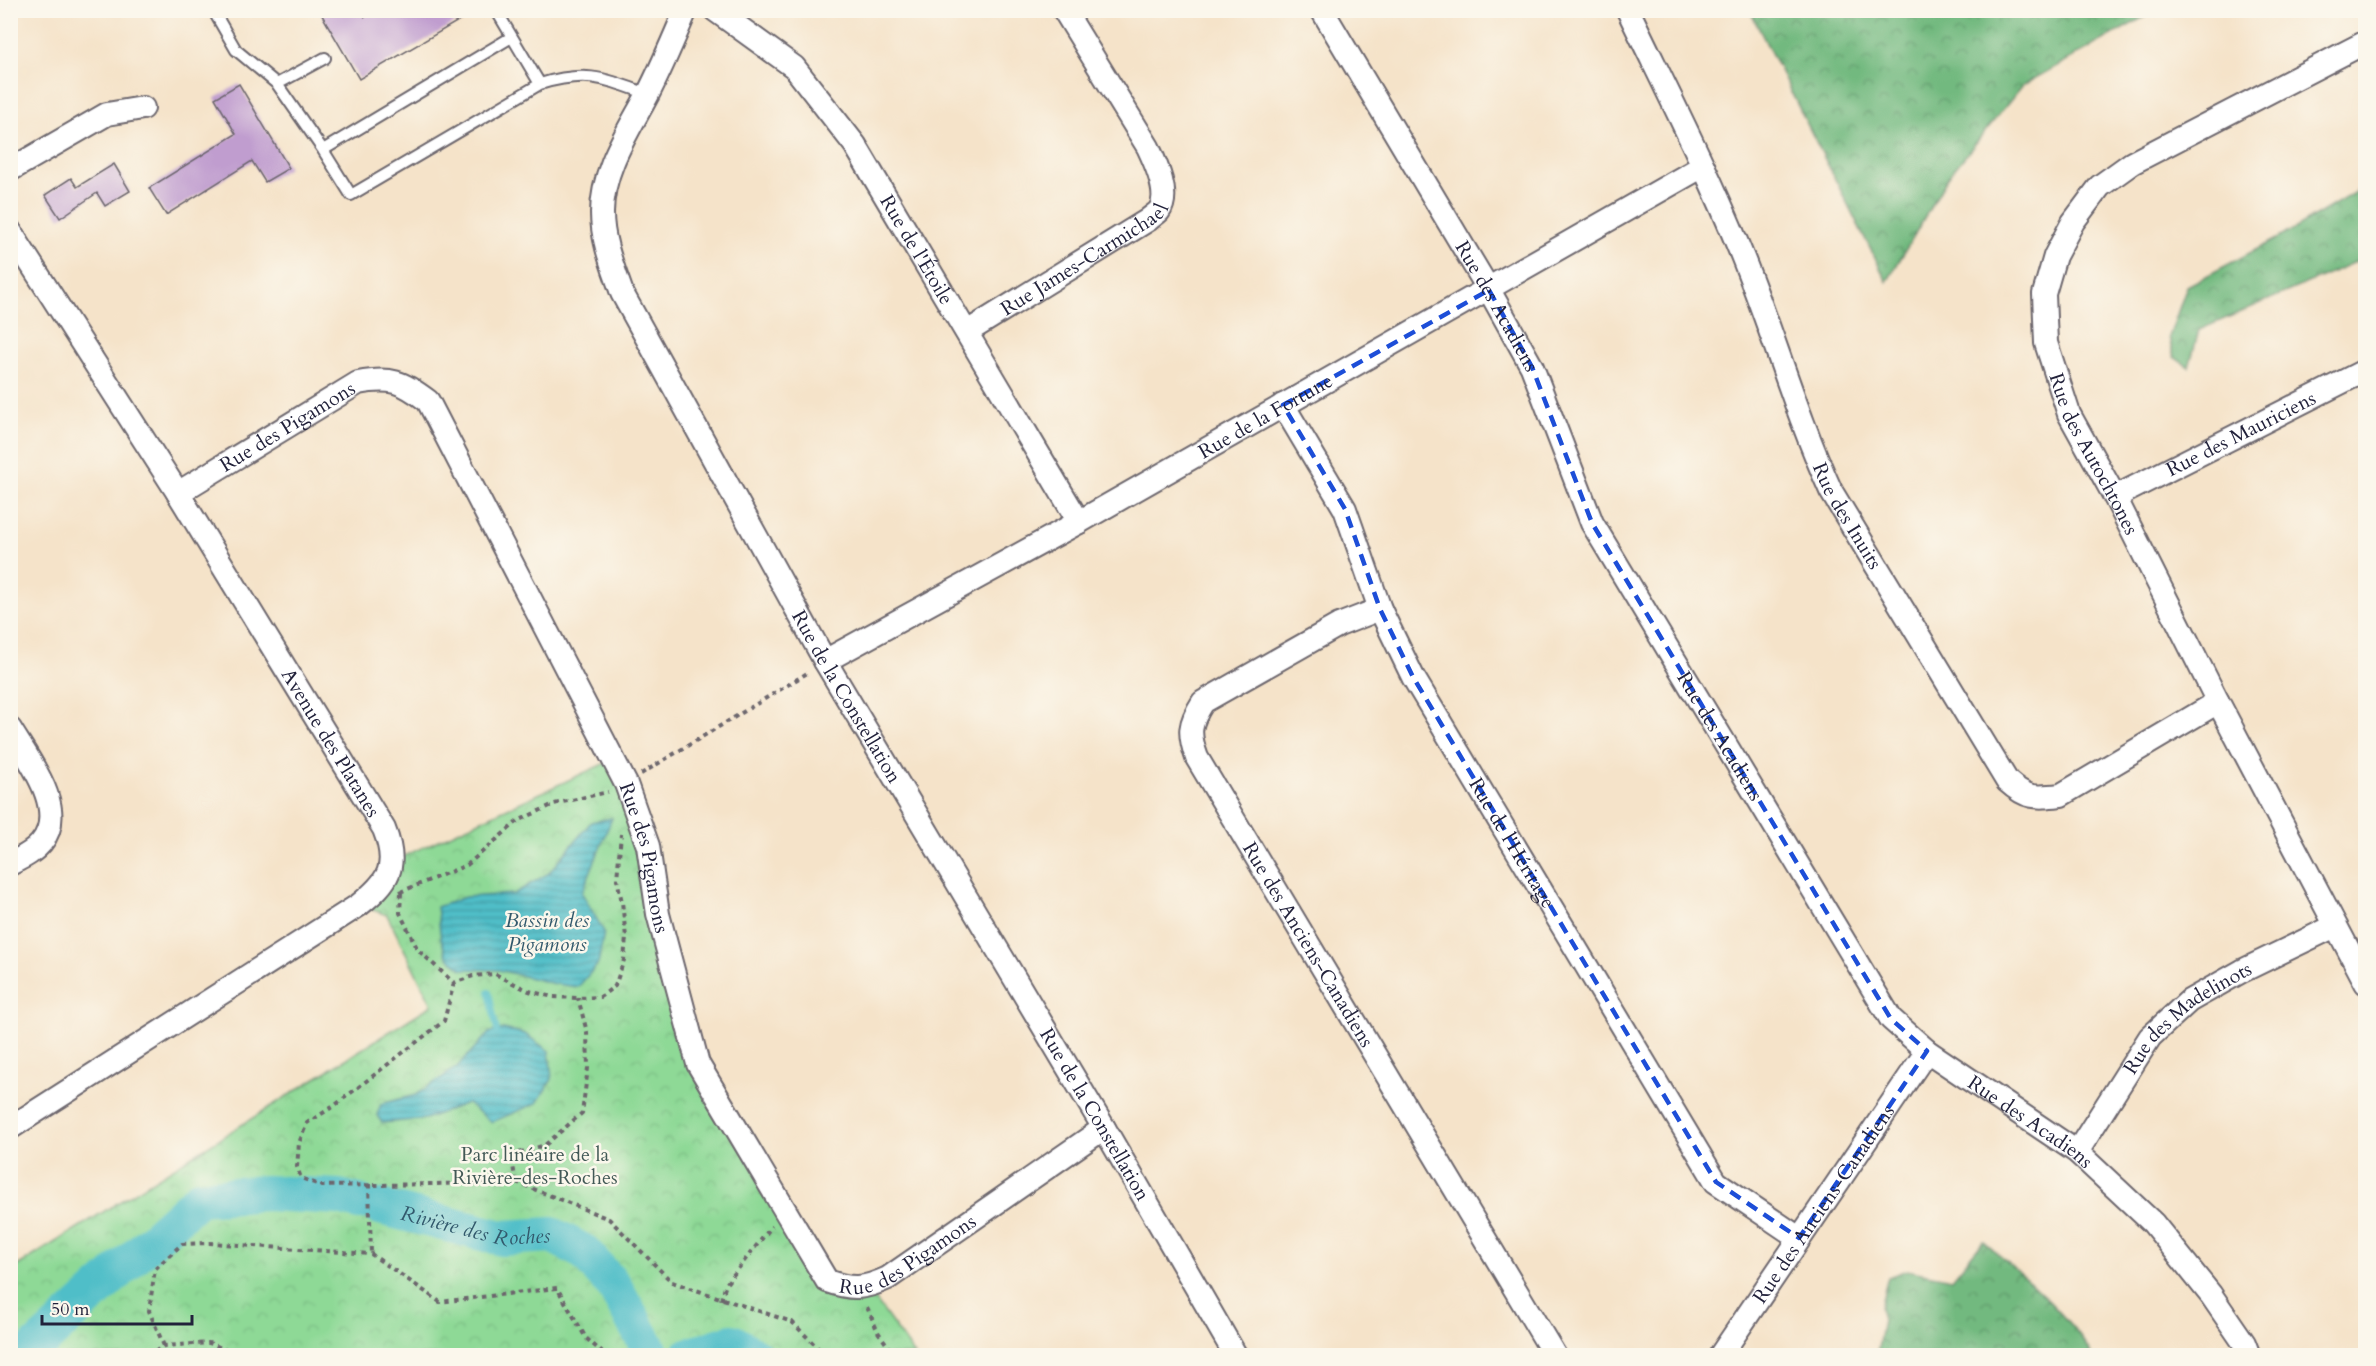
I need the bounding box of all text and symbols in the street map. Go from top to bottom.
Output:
street label: Rue de l'Étoile [874,190,960,310]
street label: Rue James-Carmichael [995,199,1175,322]
street label: Rue des Acadiens [1449,236,1545,377]
street label: Rue de la Fortune [1193,367,1338,465]
street label: Rue des Autochtones [2043,370,2145,539]
street label: Rue des Pigamons [215,375,360,478]
street label: Rue des Mauriciens [2162,385,2321,483]
street label: Rue des Inuits [1806,458,1888,574]
street label: Rue de la Constellation [785,605,908,789]
street label: Avenue des Platanes [275,663,386,822]
street label: Rue des Acadiens [1671,666,1769,806]
street label: Rue de l'Héritage [1462,773,1562,914]
street label: Rue des Pigamons [613,779,675,936]
street label: Rue des Anciens-Canadiens [1236,837,1380,1052]
water label: Bassin des Pigamons [505,906,589,959]
street label: Rue des Madelinots [2117,955,2256,1079]
street label: Rue de la Constellation [1033,1023,1156,1206]
street label: Rue des Acadiens [1962,1069,2099,1174]
street label: Rue des Anciens-Canadiens [1747,1099,1901,1309]
park label: Parc linéaire de la Rivière-des-Roches [452,1141,618,1191]
water label: Rivière des Roches [397,1199,551,1254]
street label: Rue des Pigamons [837,1208,981,1301]
scale bar [42,1288,192,1326]
text: 50 m [51,1297,90,1322]

